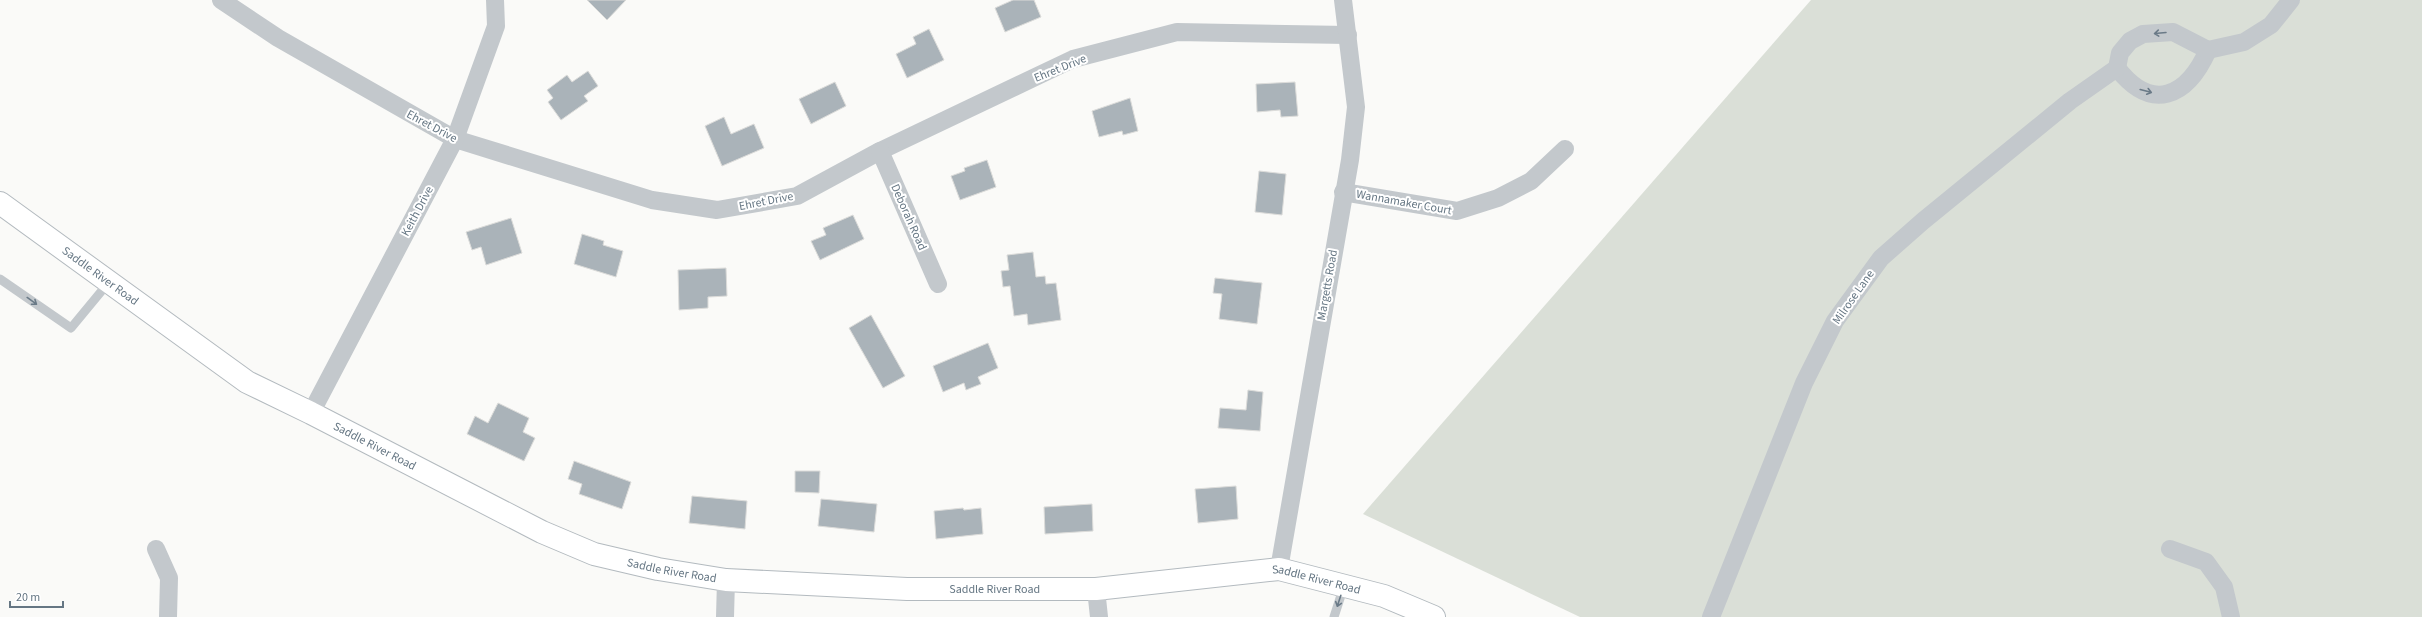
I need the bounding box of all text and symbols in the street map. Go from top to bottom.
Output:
one-way arrow [2154,29,2167,36]
street label: Ehret Drive [1031,50,1089,87]
one-way arrow [2140,88,2153,96]
street label: Ehret Drive [403,106,460,147]
street label: Deborah Road [886,181,931,253]
street label: Keith Drive [397,183,438,239]
street label: Wannamaker Court [1355,186,1453,219]
street label: Ehret Drive [737,188,795,215]
street label: Saddle River Road [58,243,142,310]
street label: Margetts Road [1313,248,1342,322]
street label: Milrose Lane [1828,267,1878,328]
one-way arrow [26,297,37,306]
street label: Saddle River Road [330,418,419,475]
street label: Saddle River Road [625,554,718,587]
street label: Saddle River Road [1271,561,1362,599]
street label: Saddle River Road [949,581,1040,598]
scale bar [10,583,63,609]
text: 20 m [16,589,40,606]
one-way arrow [1335,595,1342,608]

